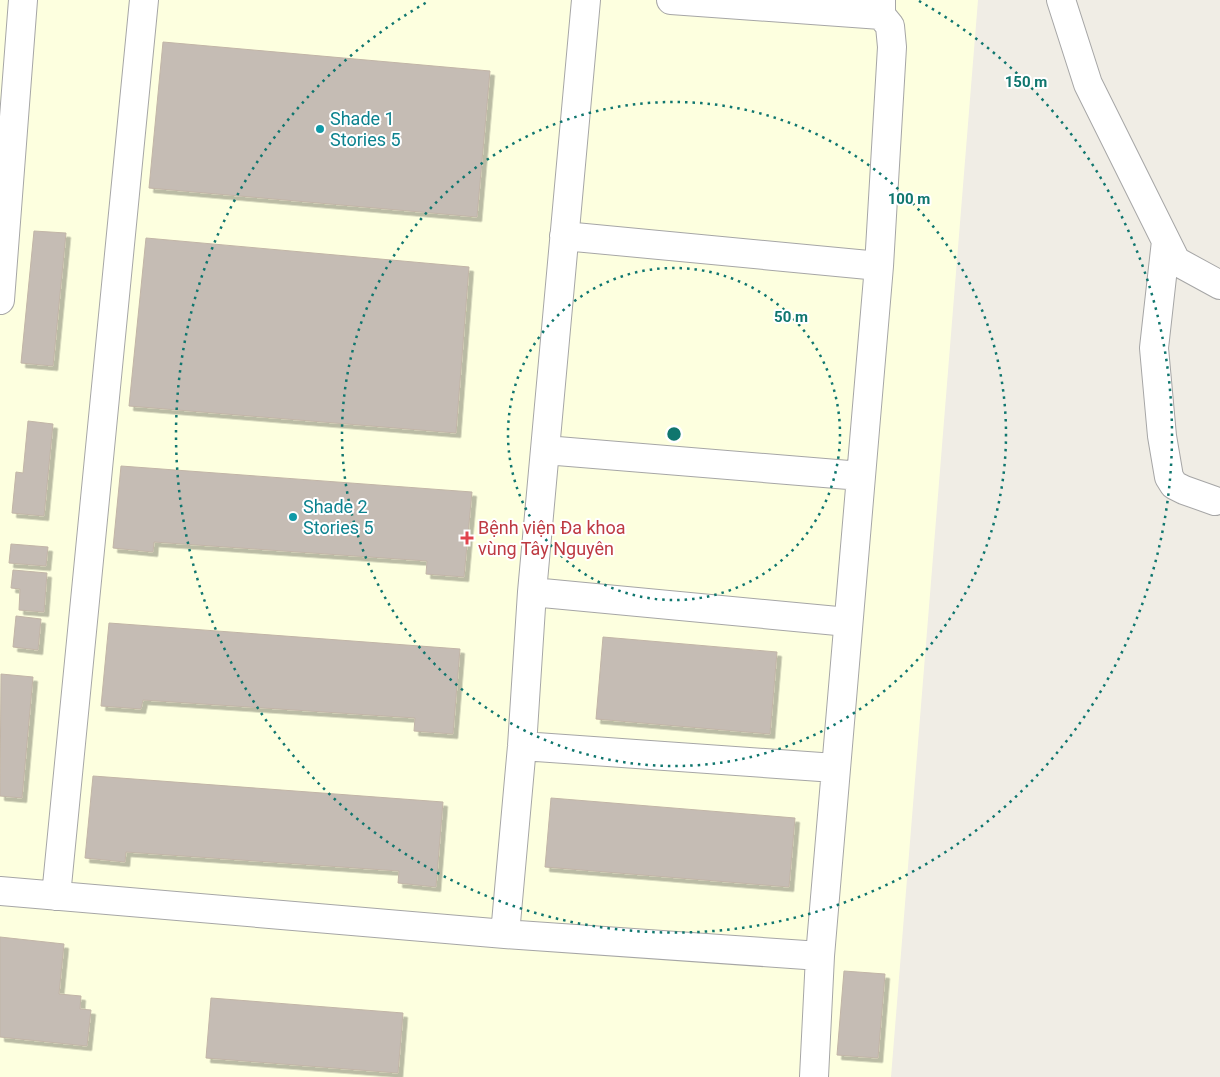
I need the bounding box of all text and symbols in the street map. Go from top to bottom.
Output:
text: 150 m [1005,73,1047,91]
place label: Shade 1 Stories 5 [330,108,401,150]
marker: Shade 1 Stories 5 [314,123,326,135]
text: 100 m [888,190,930,208]
text: 50 m [774,308,808,326]
centre of rings [665,425,683,443]
place label: Shade 2 Stories 5 [303,496,374,538]
marker: Shade 2 Stories 5 [287,511,299,523]
place label: Bệnh viện Đa khoa vùng Tây Nguyên [478,517,626,559]
marker: Bệnh viện Đa khoa vùng Tây Nguyên [460,531,474,545]

